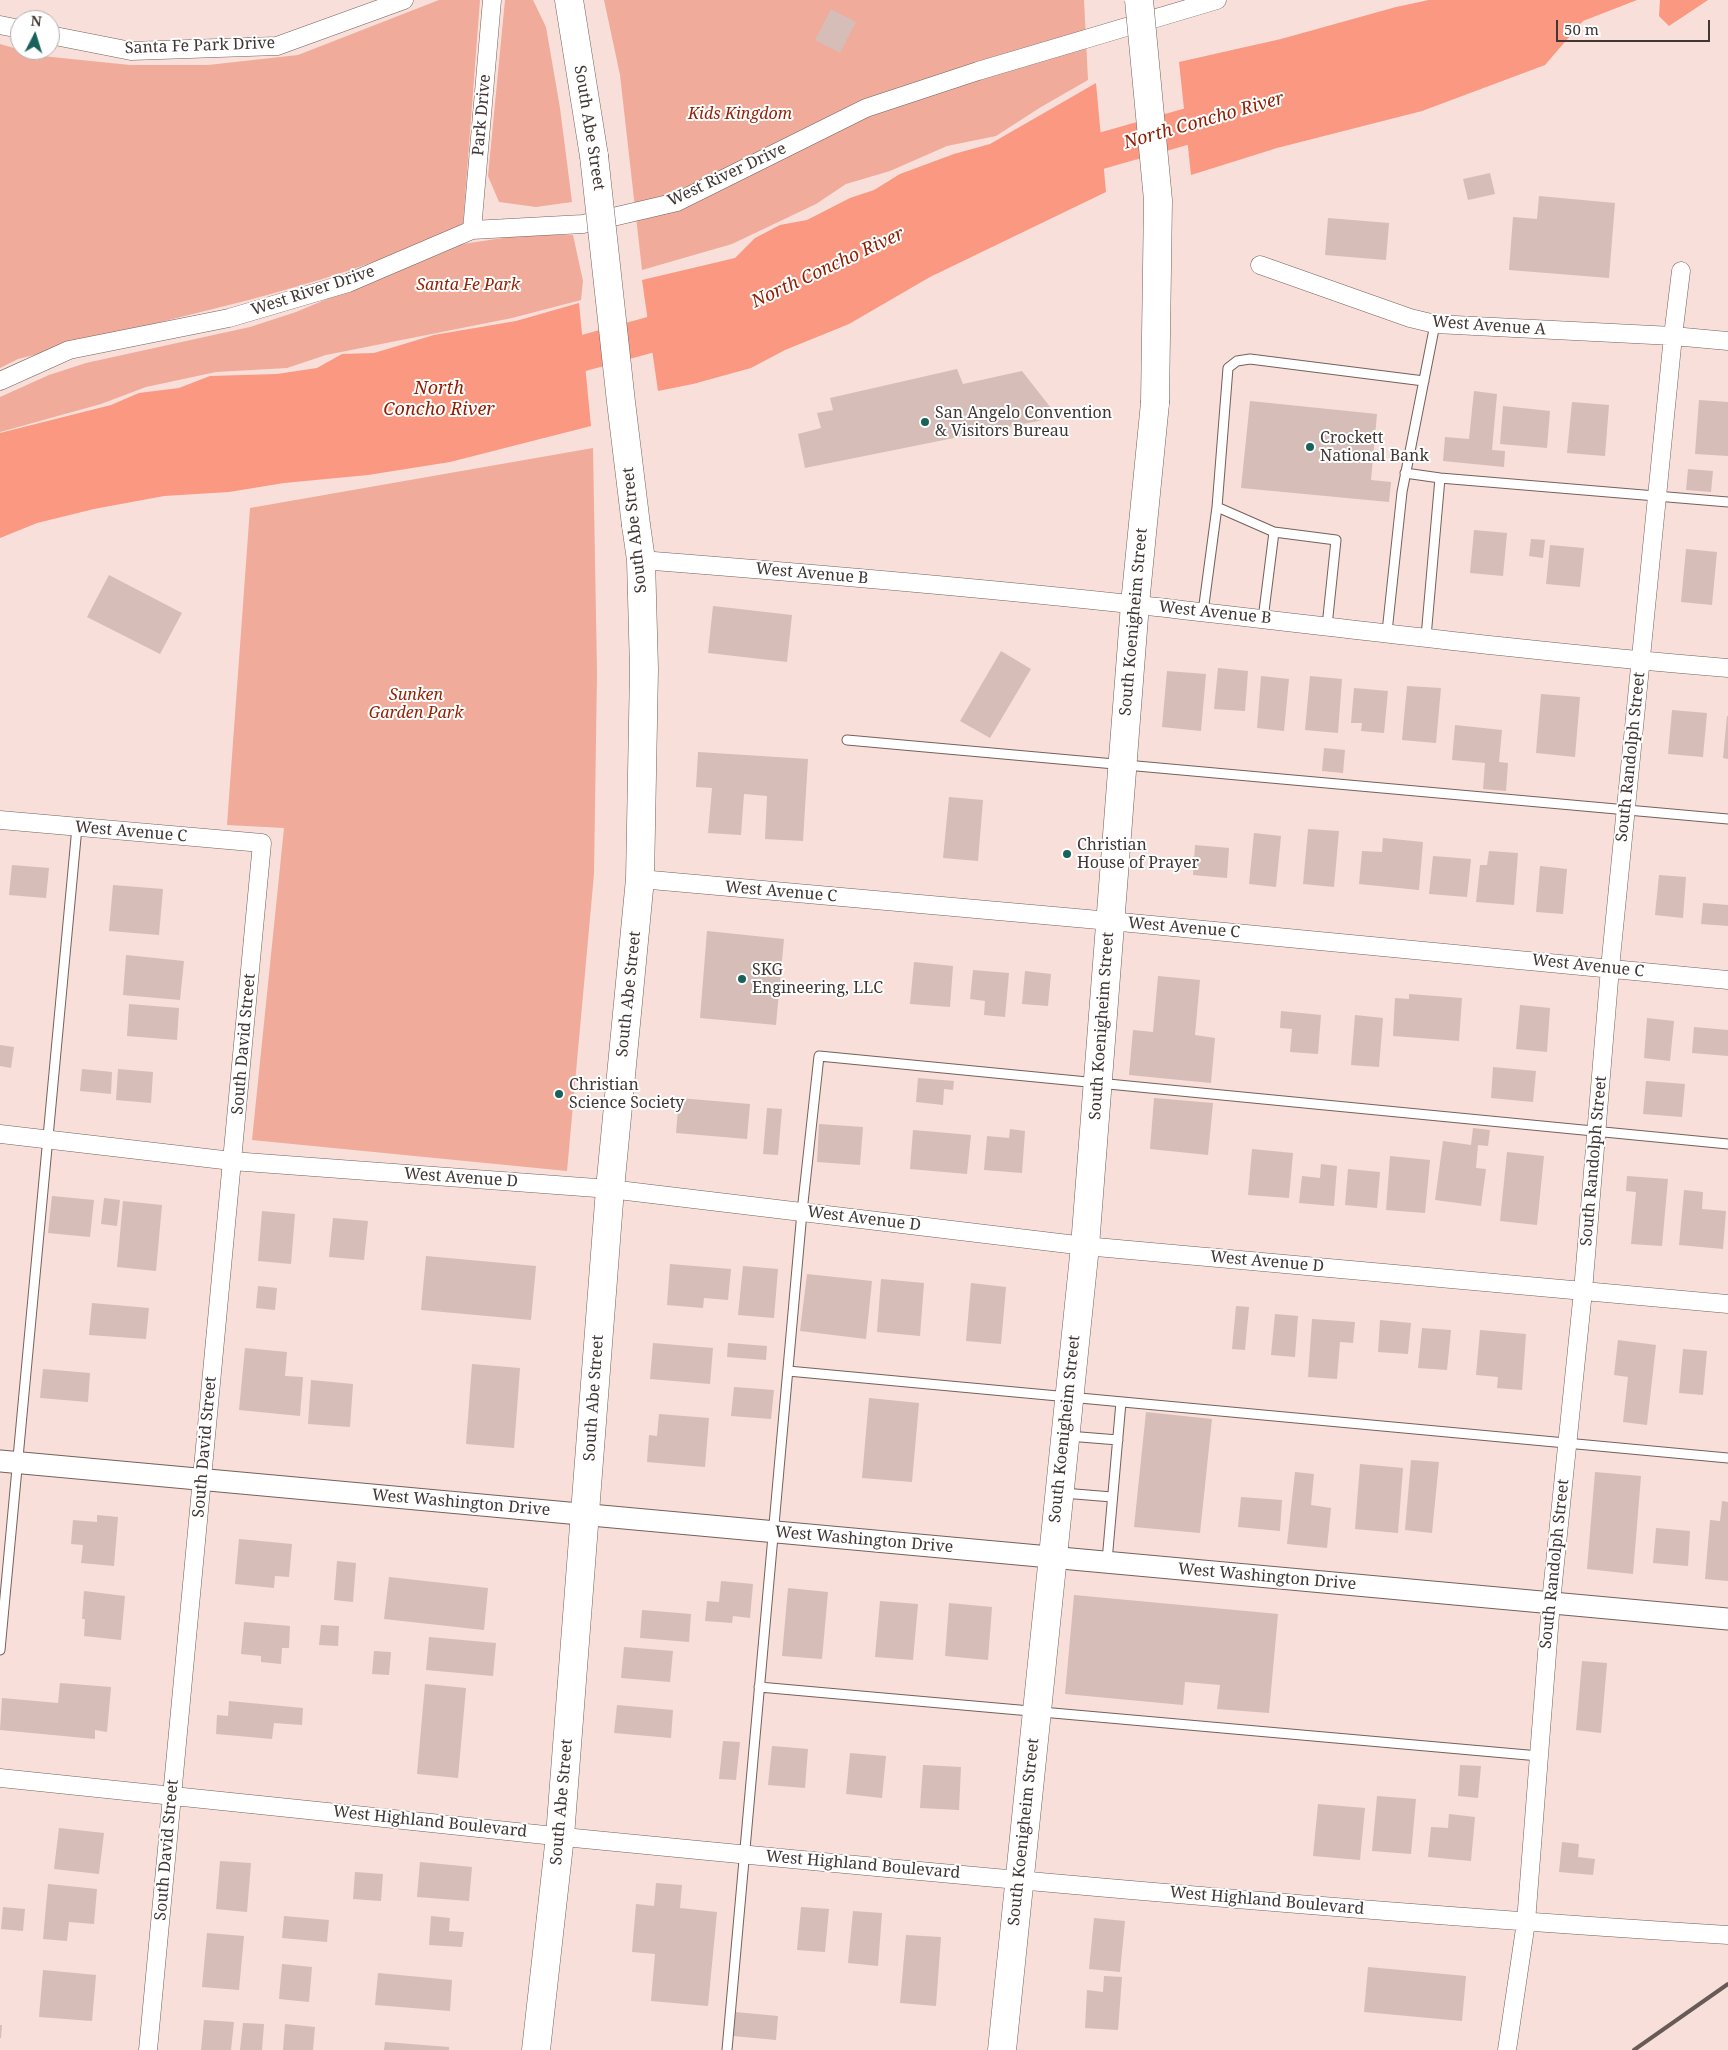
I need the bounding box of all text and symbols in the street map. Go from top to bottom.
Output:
north arrow [10,10,60,60]
scale bar [1558,10,1712,42]
text: N [30,11,43,30]
text: 50 m [1564,19,1599,39]
street label: Santa Fe Park Drive [125,34,275,58]
street label: South Abe Street [570,64,608,192]
street label: Park Drive [469,73,495,157]
water label: North Concho River [1121,88,1287,154]
park label: Kids Kingdom [688,104,792,124]
street label: West River Drive [665,139,789,211]
water label: North Concho River [748,223,908,313]
street label: West River Drive [249,262,377,320]
park label: Santa Fe Park [416,275,520,295]
street label: West Avenue A [1431,312,1547,340]
water label: North Concho River [383,378,495,420]
place label: San Angelo Convention & Visitors Bureau [935,403,1112,441]
marker: San Angelo Convention & Visitors Bureau [919,416,931,428]
place label: Crockett National Bank [1320,428,1429,466]
marker: Crockett National Bank [1304,441,1316,453]
street label: South Abe Street [619,466,651,594]
street label: South Koenigheim Street [1116,527,1152,717]
street label: West Avenue B [755,560,869,588]
street label: West Avenue B [1158,598,1272,628]
street label: South Randolph Street [1613,671,1649,843]
park label: Sunken Garden Park [369,685,463,723]
street label: West Avenue C [74,818,188,846]
place label: Christian House of Prayer [1077,835,1199,873]
marker: Christian House of Prayer [1061,848,1073,860]
street label: West Avenue C [724,878,838,906]
street label: West Avenue C [1127,914,1241,942]
street label: South Abe Street [613,930,645,1058]
street label: South Koenigheim Street [1086,931,1118,1121]
street label: West Avenue C [1531,951,1645,981]
place label: SKG Engineering, LLC [752,960,883,998]
street label: South David Street [228,973,260,1115]
marker: SKG Engineering, LLC [736,973,748,985]
place label: Christian Science Society [569,1075,684,1113]
street label: South Randolph Street [1577,1075,1611,1247]
marker: Christian Science Society [553,1088,565,1100]
street label: West Avenue D [403,1164,519,1192]
street label: West Avenue D [806,1203,922,1235]
street label: West Avenue D [1209,1247,1325,1277]
street label: South Abe Street [580,1334,608,1462]
street label: South Koenigheim Street [1046,1334,1084,1524]
street label: South David Street [189,1376,221,1518]
street label: South Randolph Street [1537,1478,1573,1650]
street label: West Washington Drive [371,1486,551,1520]
street label: West Washington Drive [774,1523,954,1557]
street label: West Washington Drive [1177,1560,1357,1594]
street label: South Koenigheim Street [1005,1737,1043,1927]
street label: South Abe Street [547,1738,577,1866]
street label: South David Street [151,1779,183,1921]
street label: West Highland Boulevard [332,1802,528,1842]
street label: West Highland Boulevard [765,1847,961,1883]
street label: West Highland Boulevard [1169,1883,1365,1919]

